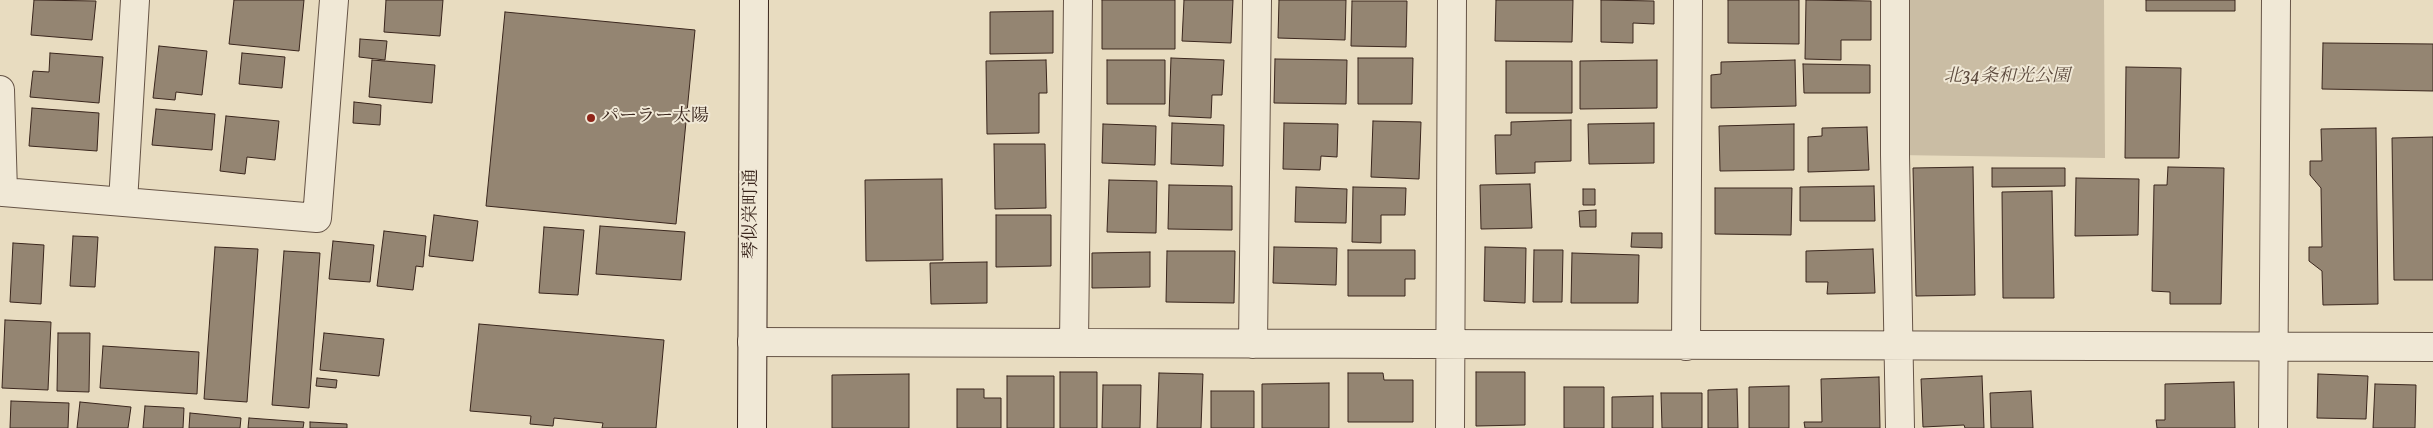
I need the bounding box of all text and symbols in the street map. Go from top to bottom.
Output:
park label: 北34条和光公園 [1944,67,2070,89]
place label: パーラー太陽 [601,107,709,129]
marker: パーラー太陽 [585,112,597,124]
street label: 琴似栄町通 [742,169,764,259]

